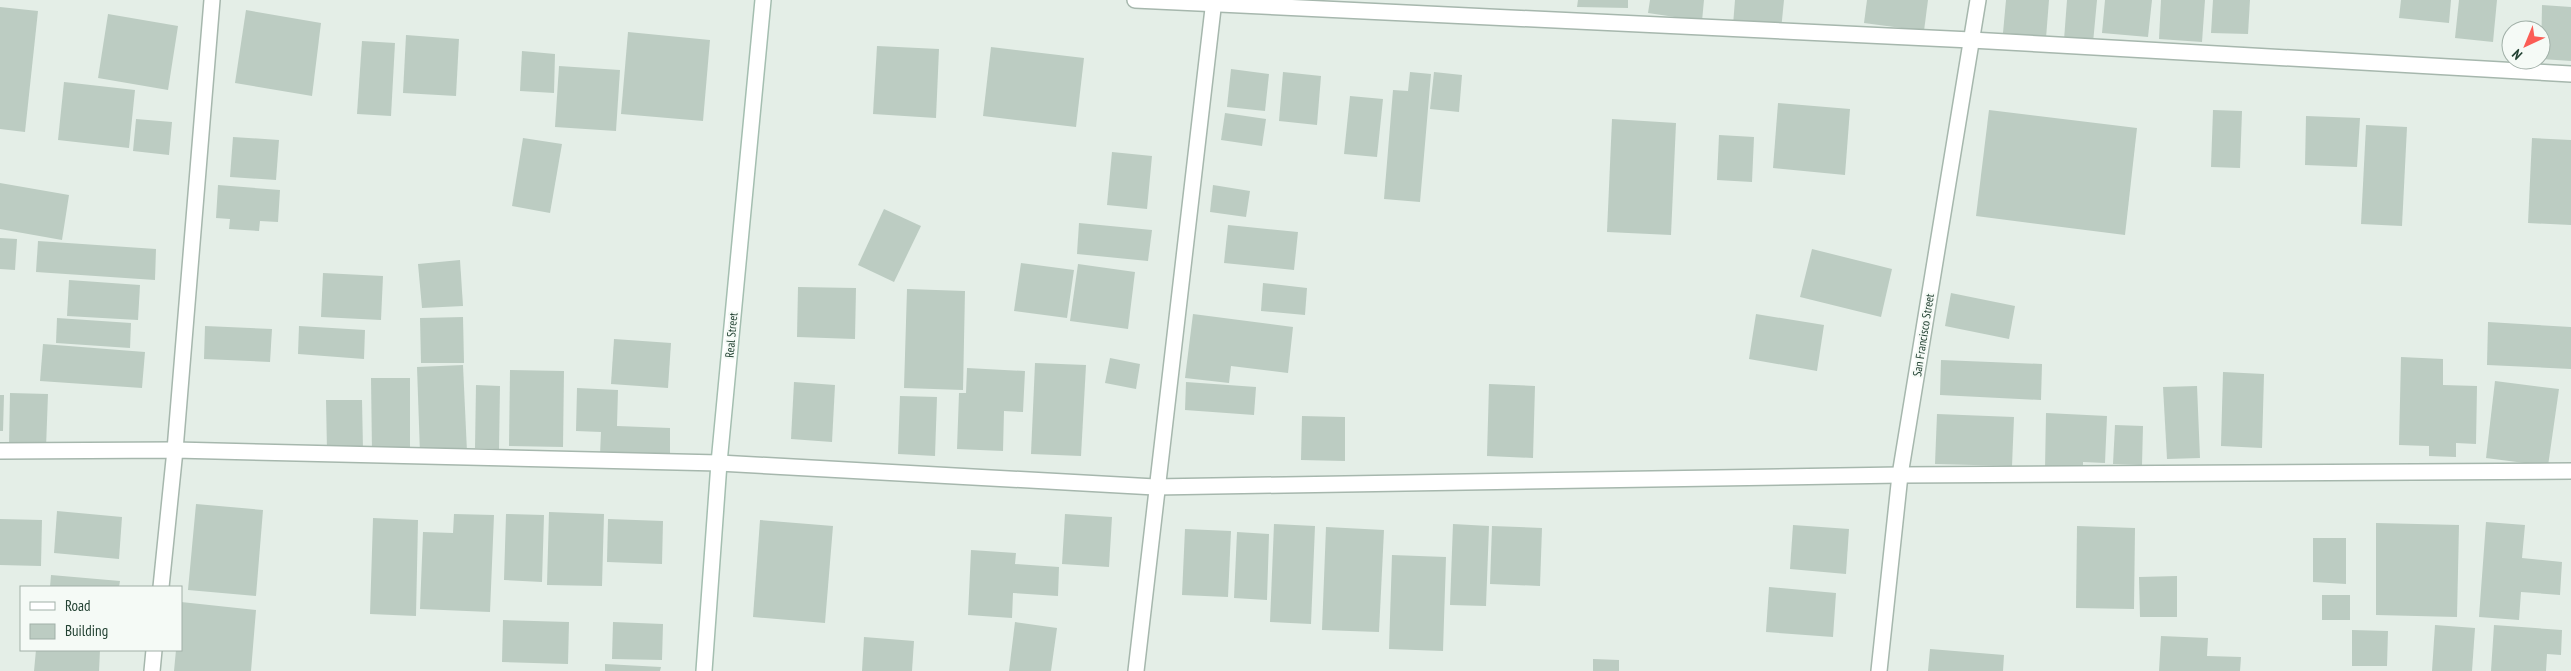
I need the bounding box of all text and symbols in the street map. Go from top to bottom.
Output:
north arrow [2501,20,2551,70]
text: N [2508,45,2526,63]
street label: San Francisco Street [1909,292,1937,377]
street label: Real Street [722,311,741,358]
legend [20,586,182,651]
text: Road [65,596,91,615]
text: Building [65,621,108,640]

